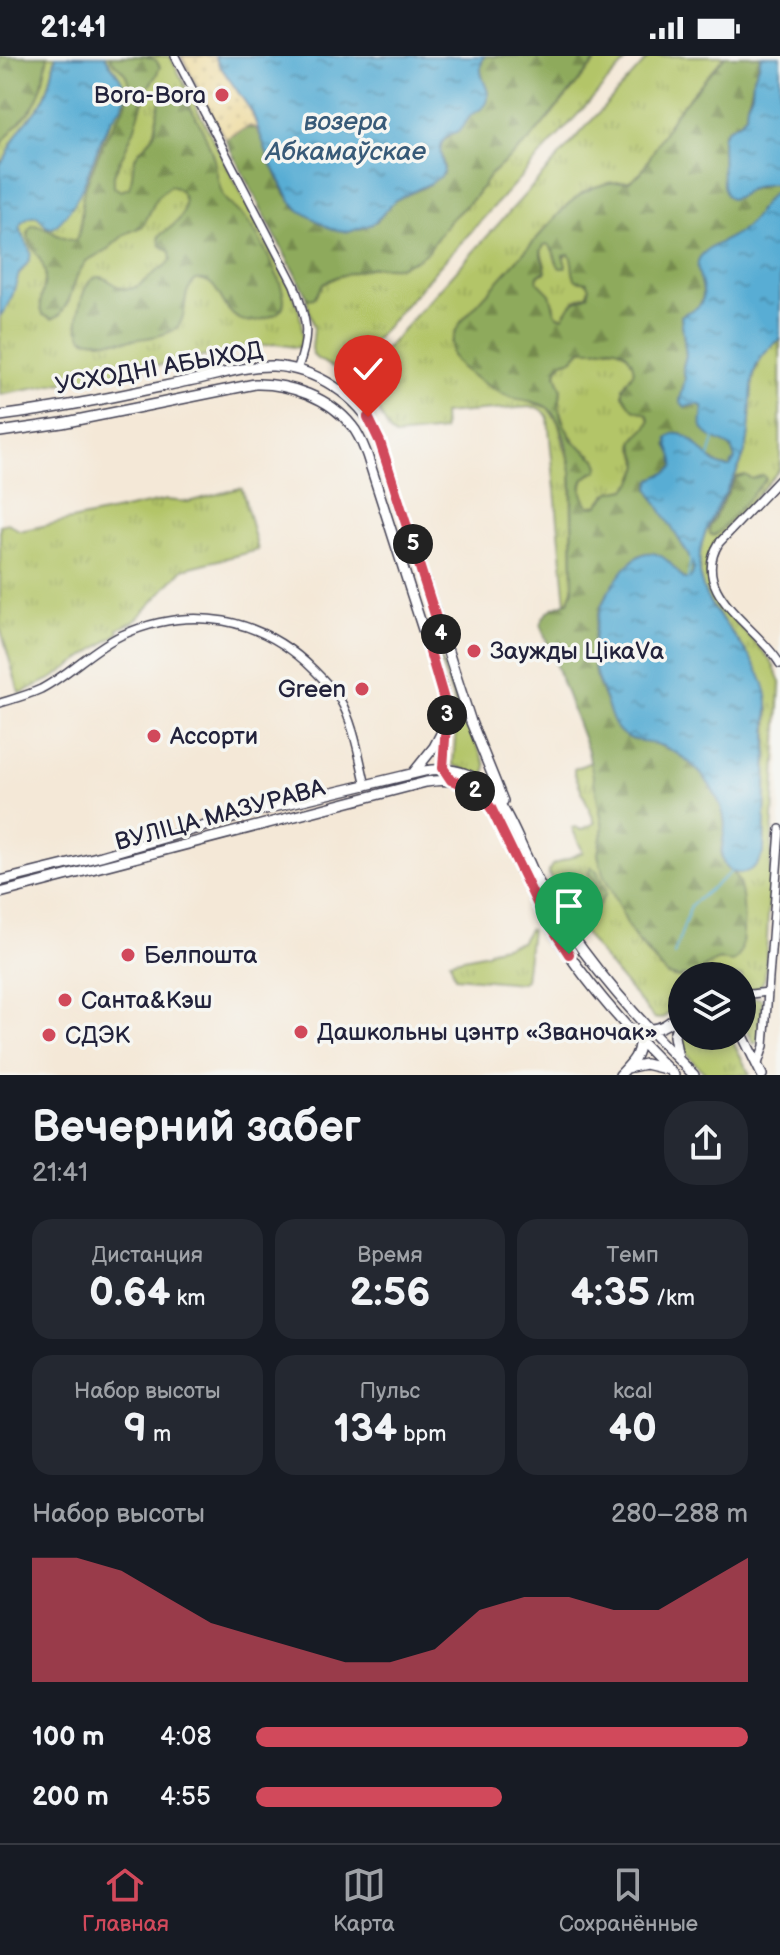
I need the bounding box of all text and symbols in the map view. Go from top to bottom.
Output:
text: 21:41 [40,10,107,46]
place label: Bora-Bora [94,81,206,110]
marker: Bora-Bora [213,86,231,104]
water label: возера Абкамаўскае [264,107,427,168]
street label: УСХОДНІ АБЫХОД [53,335,265,401]
pin [334,335,402,417]
icon: check [346,347,390,391]
pin: 5 [393,524,433,564]
text: 5 [407,530,419,557]
pin: 4 [421,614,461,654]
text: 4 [435,620,447,647]
place label: Заужды ЦікаVа [490,637,664,666]
marker: Заужды ЦікаVа [465,642,483,660]
place label: Green [278,675,346,704]
marker: Green [353,680,371,698]
pin: 3 [427,695,467,735]
text: 3 [441,701,453,728]
place label: Ассорти [169,722,258,751]
marker: Ассорти [145,727,163,745]
pin: 2 [455,771,495,811]
street label: ВУЛІЦА МАЗУРАВА [112,773,329,857]
text: 2 [468,777,482,804]
pin [535,872,603,954]
icon: arrive [547,884,591,928]
place label: Белпошта [144,941,257,970]
marker: Белпошта [119,946,137,964]
map controls [668,962,756,1050]
button: layers [668,962,756,1050]
place label: Санта&Кэш [81,986,212,1015]
marker: Санта&Кэш [56,991,74,1009]
place label: Дашкольны цэнтр «Званочак» [317,1018,658,1047]
place label: СДЭК [65,1021,131,1050]
marker: Дашкольны цэнтр «Званочак» [292,1023,310,1041]
marker: СДЭК [40,1026,58,1044]
text: Вечерний забег [32,1101,361,1154]
button: share [664,1101,748,1185]
text: 21:41 [32,1158,88,1189]
text: Дистанция [92,1242,203,1269]
text: Время [357,1242,423,1269]
text: Темп [607,1242,659,1269]
text: 0.64 [89,1269,171,1317]
text: 2:56 [350,1269,430,1317]
text: 4:35 [570,1269,650,1317]
text: km [171,1285,206,1312]
text: /km [650,1285,695,1312]
text: Набор высоты [74,1378,221,1405]
text: Пульс [360,1378,420,1405]
text: kcal [613,1378,652,1405]
text: 9 [124,1405,147,1453]
text: 134 [333,1405,397,1453]
text: 40 [608,1405,657,1453]
text: m [147,1421,171,1448]
text: bpm [397,1421,447,1448]
text: Набор высоты [32,1499,205,1530]
text: 280–288 m [611,1499,748,1530]
text: 100 m [32,1722,105,1753]
text: 4:08 [160,1722,212,1753]
text: 200 m [32,1782,109,1813]
text: 4:55 [160,1782,211,1813]
tab: Главная [82,1863,169,1938]
tab: Карта [333,1863,395,1938]
tab: Сохранённые [559,1863,698,1938]

